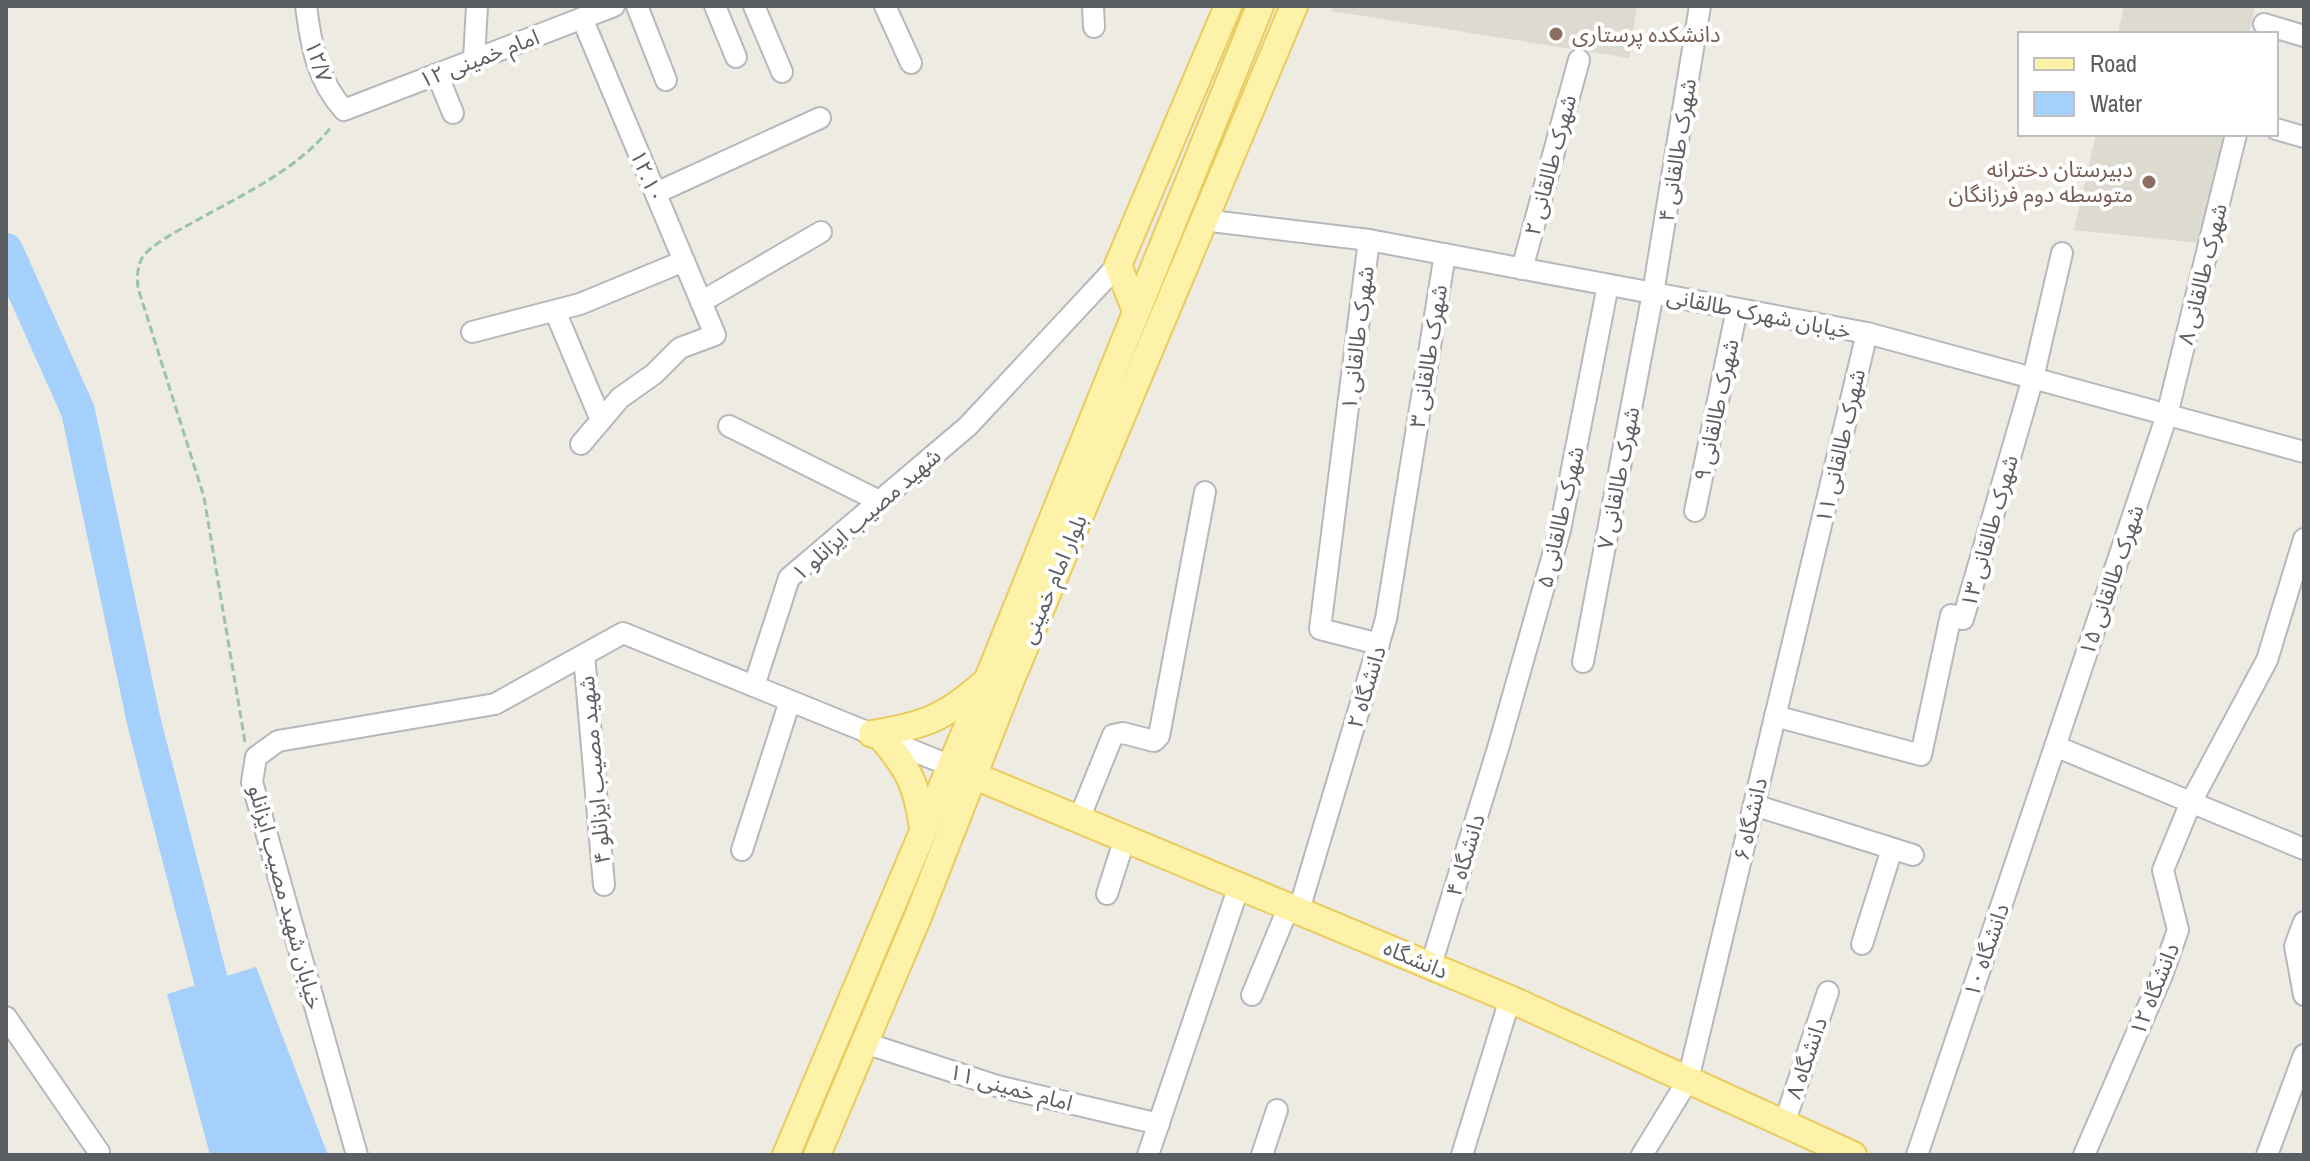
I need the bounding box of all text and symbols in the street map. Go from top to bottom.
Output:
place label: دانشکده پرستاری [1572,19,1720,49]
street label: امام خمینی ۱۲ [414,21,544,97]
marker: دانشکده پرستاری [1547,25,1565,43]
legend [2018,32,2278,136]
street label: ۱۲/۷ [298,36,340,86]
text: Road [2090,47,2137,79]
street label: شهرک طالقانی ۴ [1651,76,1703,224]
text: Water [2090,87,2142,119]
street label: شهرک طالقانی ۲ [1517,91,1583,239]
street label: ۱۲.۱۰ [623,145,673,207]
place label: دبیرستان دخترانه متوسطه دوم فرزانگان [1948,154,2133,211]
marker: دبیرستان دخترانه متوسطه دوم فرزانگان [2140,173,2158,191]
street label: شهرک طالقانی ۸ [2170,200,2234,348]
street label: شهرک طالقانی ۱ [1333,264,1381,412]
street label: خیابان شهرک طالقانی [1664,280,1854,346]
street label: شهرک طالقانی ۳ [1402,282,1454,430]
street label: شهرک طالقانی ۹ [1686,336,1746,484]
street label: شهرک طالقانی ۱۱ [1808,366,1872,526]
street label: شهرک طالقانی ۷ [1589,404,1647,552]
street label: شهید مصیب ایزانلو ۱ [785,441,947,587]
street label: شهرک طالقانی ۵ [1529,443,1591,591]
street label: شهرک طالقانی ۱۳ [1953,451,2025,611]
street label: شهرک طالقانی ۱۵ [2071,501,2151,659]
street label: بلوار امام خمینی [1012,510,1096,649]
street label: دانشگاه ۲ [1339,642,1393,732]
street label: شهید مصیب ایزانلو ۴ [571,675,617,865]
street label: دانشگاه ۶ [1726,774,1774,864]
street label: خیابان شهید مصیب ایزانلو [242,781,330,1013]
street label: دانشگاه ۴ [1438,810,1492,900]
street label: دانشگاه ۱۰ [1956,899,2016,1001]
street label: دانشگاه [1379,932,1453,986]
street label: دانشگاه ۱۲ [2122,938,2186,1040]
street label: دانشگاه ۸ [1778,1013,1834,1103]
street label: امام خمینی ۱۱ [945,1056,1076,1120]

